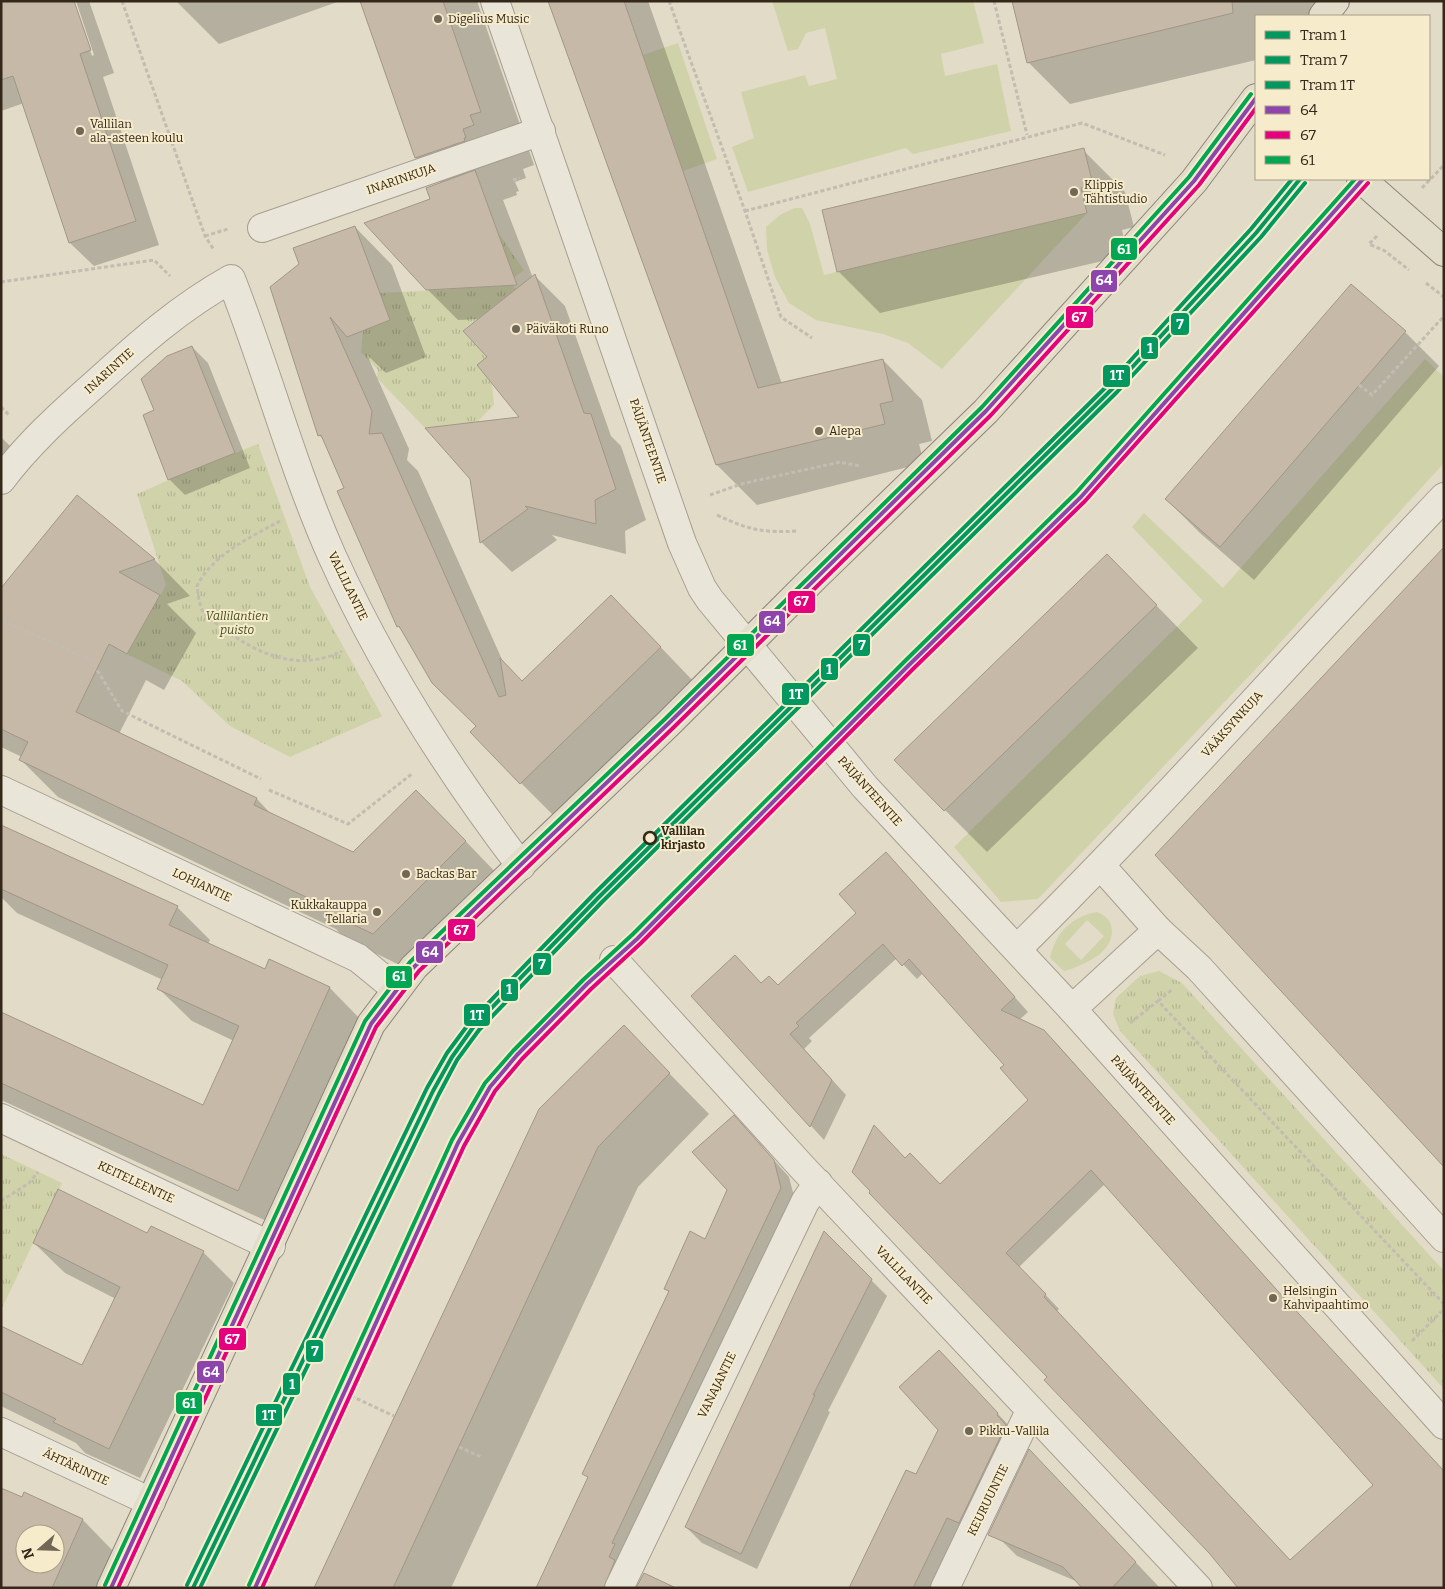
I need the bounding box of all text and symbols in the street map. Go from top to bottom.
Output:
place label: Digelius Music [448,12,529,26]
marker: Digelius Music [432,13,444,25]
legend [1255,15,1430,180]
text: Tram 1 [1300,26,1346,44]
text: Tram 7 [1300,51,1348,69]
text: Tram 1T [1300,76,1355,94]
text: 64 [1300,101,1318,119]
place label: Vallilan ala-asteen koulu [90,117,184,145]
marker: Vallilan ala-asteen koulu [74,125,86,137]
text: 67 [1300,126,1317,144]
text: 61 [1300,151,1315,169]
street label: INARINKUJA [365,161,438,197]
place label: Klippis Tähtistudio [1084,178,1148,206]
marker: Klippis Tähtistudio [1068,186,1080,198]
line badge: 61 [1110,237,1138,261]
text: 61 [1117,241,1131,258]
line badge: 64 [1090,269,1118,293]
text: 64 [1096,272,1113,289]
line badge: 67 [1065,305,1094,329]
text: 67 [1071,309,1087,326]
line badge: 7 [1170,312,1190,336]
text: 7 [1176,316,1184,333]
place label: Päiväkoti Runo [526,322,609,336]
marker: Päiväkoti Runo [510,323,522,335]
line badge: 1 [1140,336,1159,360]
text: 1 [1147,340,1153,357]
street label: INARINTIE [82,345,136,397]
line badge: 1T [1102,364,1131,388]
text: 1T [1110,367,1125,384]
street label: PÄIJÄNTEENTIE [627,396,670,485]
place label: Alepa [829,424,862,438]
marker: Alepa [813,425,825,437]
street label: VALLILANTIE [325,549,371,623]
line badge: 67 [787,590,816,614]
text: 67 [793,593,809,610]
park label: Vallilantien puisto [206,609,268,637]
line badge: 64 [758,610,786,634]
text: 64 [764,613,781,630]
line badge: 61 [726,633,755,657]
line badge: 7 [852,633,871,657]
text: 61 [733,637,747,654]
text: 7 [858,637,866,654]
line badge: 1 [820,657,839,681]
text: 1 [826,661,832,678]
line badge: 1T [781,682,810,706]
text: 1T [789,686,804,703]
street label: VÄÄKSYNKUJA [1198,687,1266,760]
street label: PÄIJÄNTEENTIE [835,753,906,829]
place label: Vallilan kirjasto [661,824,705,853]
marker: Vallilan kirjasto [643,831,657,845]
street label: LOHJANTIE [170,865,234,905]
place label: Backas Bar [416,867,477,881]
marker: Backas Bar [400,868,412,880]
place label: Kukkakauppa Tellaria [290,898,367,926]
marker: Kukkakauppa Tellaria [371,906,383,918]
line badge: 67 [447,918,476,942]
text: 67 [453,922,469,939]
line badge: 64 [415,940,444,964]
text: 64 [422,944,439,961]
line badge: 7 [532,952,552,976]
text: 7 [538,956,546,973]
line badge: 61 [385,965,413,989]
text: 61 [392,968,406,985]
line badge: 1 [500,978,519,1002]
text: 1 [506,981,512,998]
line badge: 1T [463,1003,491,1027]
text: 1T [470,1007,485,1024]
street label: PÄIJÄNTEENTIE [1108,1052,1179,1128]
street label: KEITELEENTIE [95,1158,177,1206]
street label: VALLILANTIE [873,1243,935,1307]
place label: Helsingin Kahvipaahtimo [1283,1284,1369,1312]
marker: Helsingin Kahvipaahtimo [1267,1292,1279,1304]
line badge: 67 [218,1327,247,1351]
text: 67 [224,1331,240,1348]
line badge: 7 [305,1339,324,1363]
text: 7 [311,1343,319,1360]
street label: VANAJANTIE [695,1350,739,1420]
line badge: 64 [196,1360,225,1384]
text: 64 [203,1364,220,1381]
line badge: 1 [282,1372,301,1396]
text: 1 [289,1376,295,1393]
line badge: 61 [175,1391,203,1415]
text: 61 [182,1395,196,1412]
line badge: 1T [255,1403,283,1427]
text: 1T [262,1407,277,1424]
place label: Pikku-Vallila [979,1424,1050,1438]
marker: Pikku-Vallila [963,1425,975,1437]
street label: ÄHTÄRINTIE [41,1445,112,1488]
street label: KEURUUNTIE [965,1462,1011,1538]
north arrow [15,1524,65,1574]
text: N [18,1545,38,1561]

